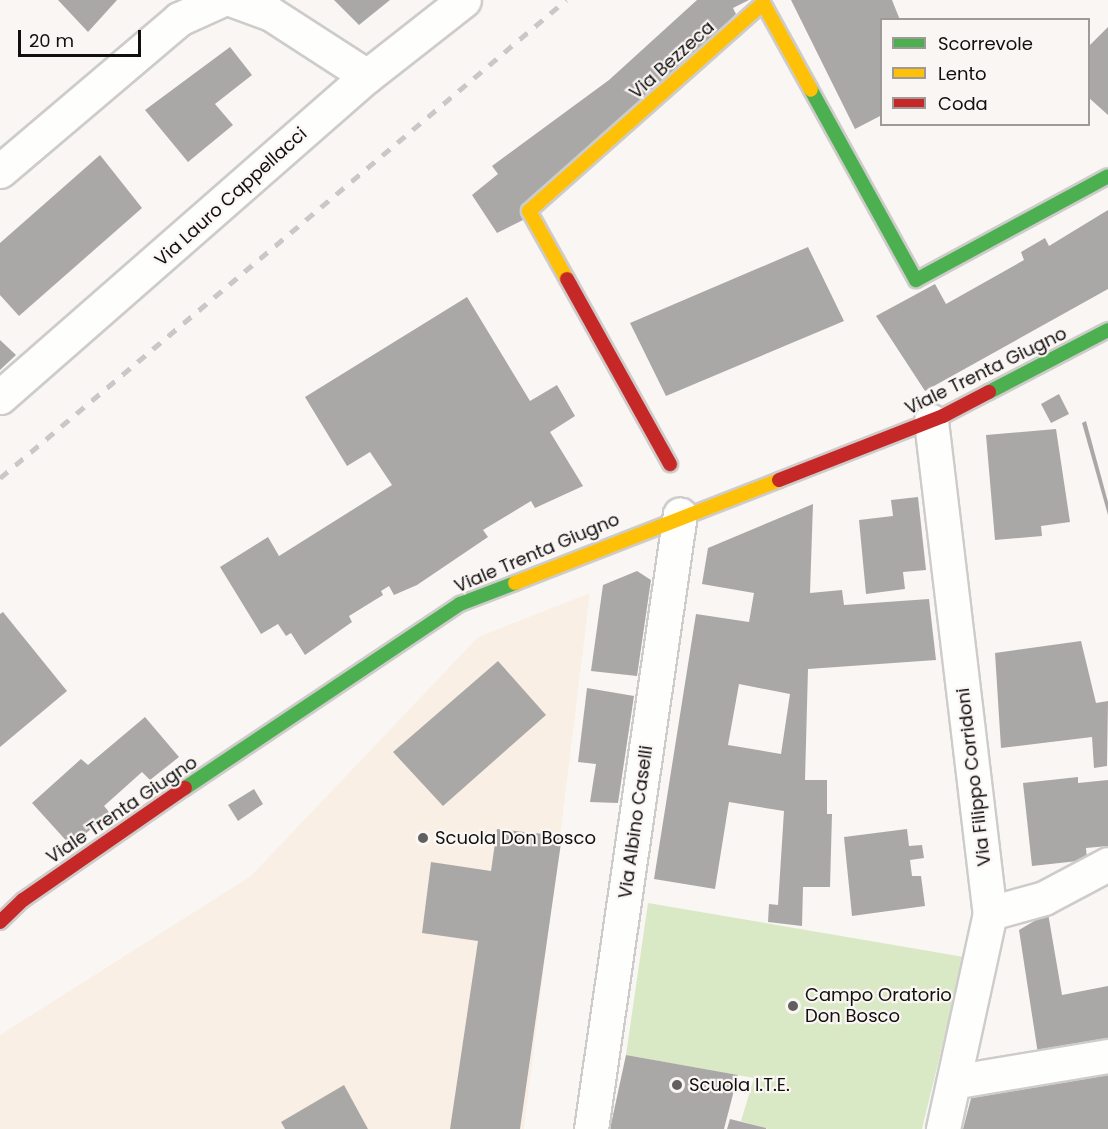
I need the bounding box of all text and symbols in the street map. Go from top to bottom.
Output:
street label: Via Bezzeca [625,16,719,104]
scale bar [21,18,144,56]
legend [880,18,1090,126]
text: 20 m [29,28,74,53]
text: Scorrevole [938,31,1033,56]
text: Lento [938,61,987,86]
text: Coda [938,91,988,116]
street label: Via Lauro Cappellacci [151,123,311,271]
street label: Viale Trenta Giugno [902,323,1070,419]
street label: Viale Trenta Giugno [451,508,623,598]
street label: Via Filippo Corridoni [952,687,996,867]
street label: Via Albino Caselli [615,744,657,900]
street label: Viale Trenta Giugno [43,752,201,868]
place label: Scuola Don Bosco [435,827,596,849]
marker: Scuola Don Bosco [416,831,430,845]
place label: Campo Oratorio Don Bosco [805,985,952,1028]
marker: Campo Oratorio Don Bosco [786,999,800,1013]
place label: Scuola I.T.E. [689,1074,790,1096]
marker: Scuola I.T.E. [670,1078,684,1092]

